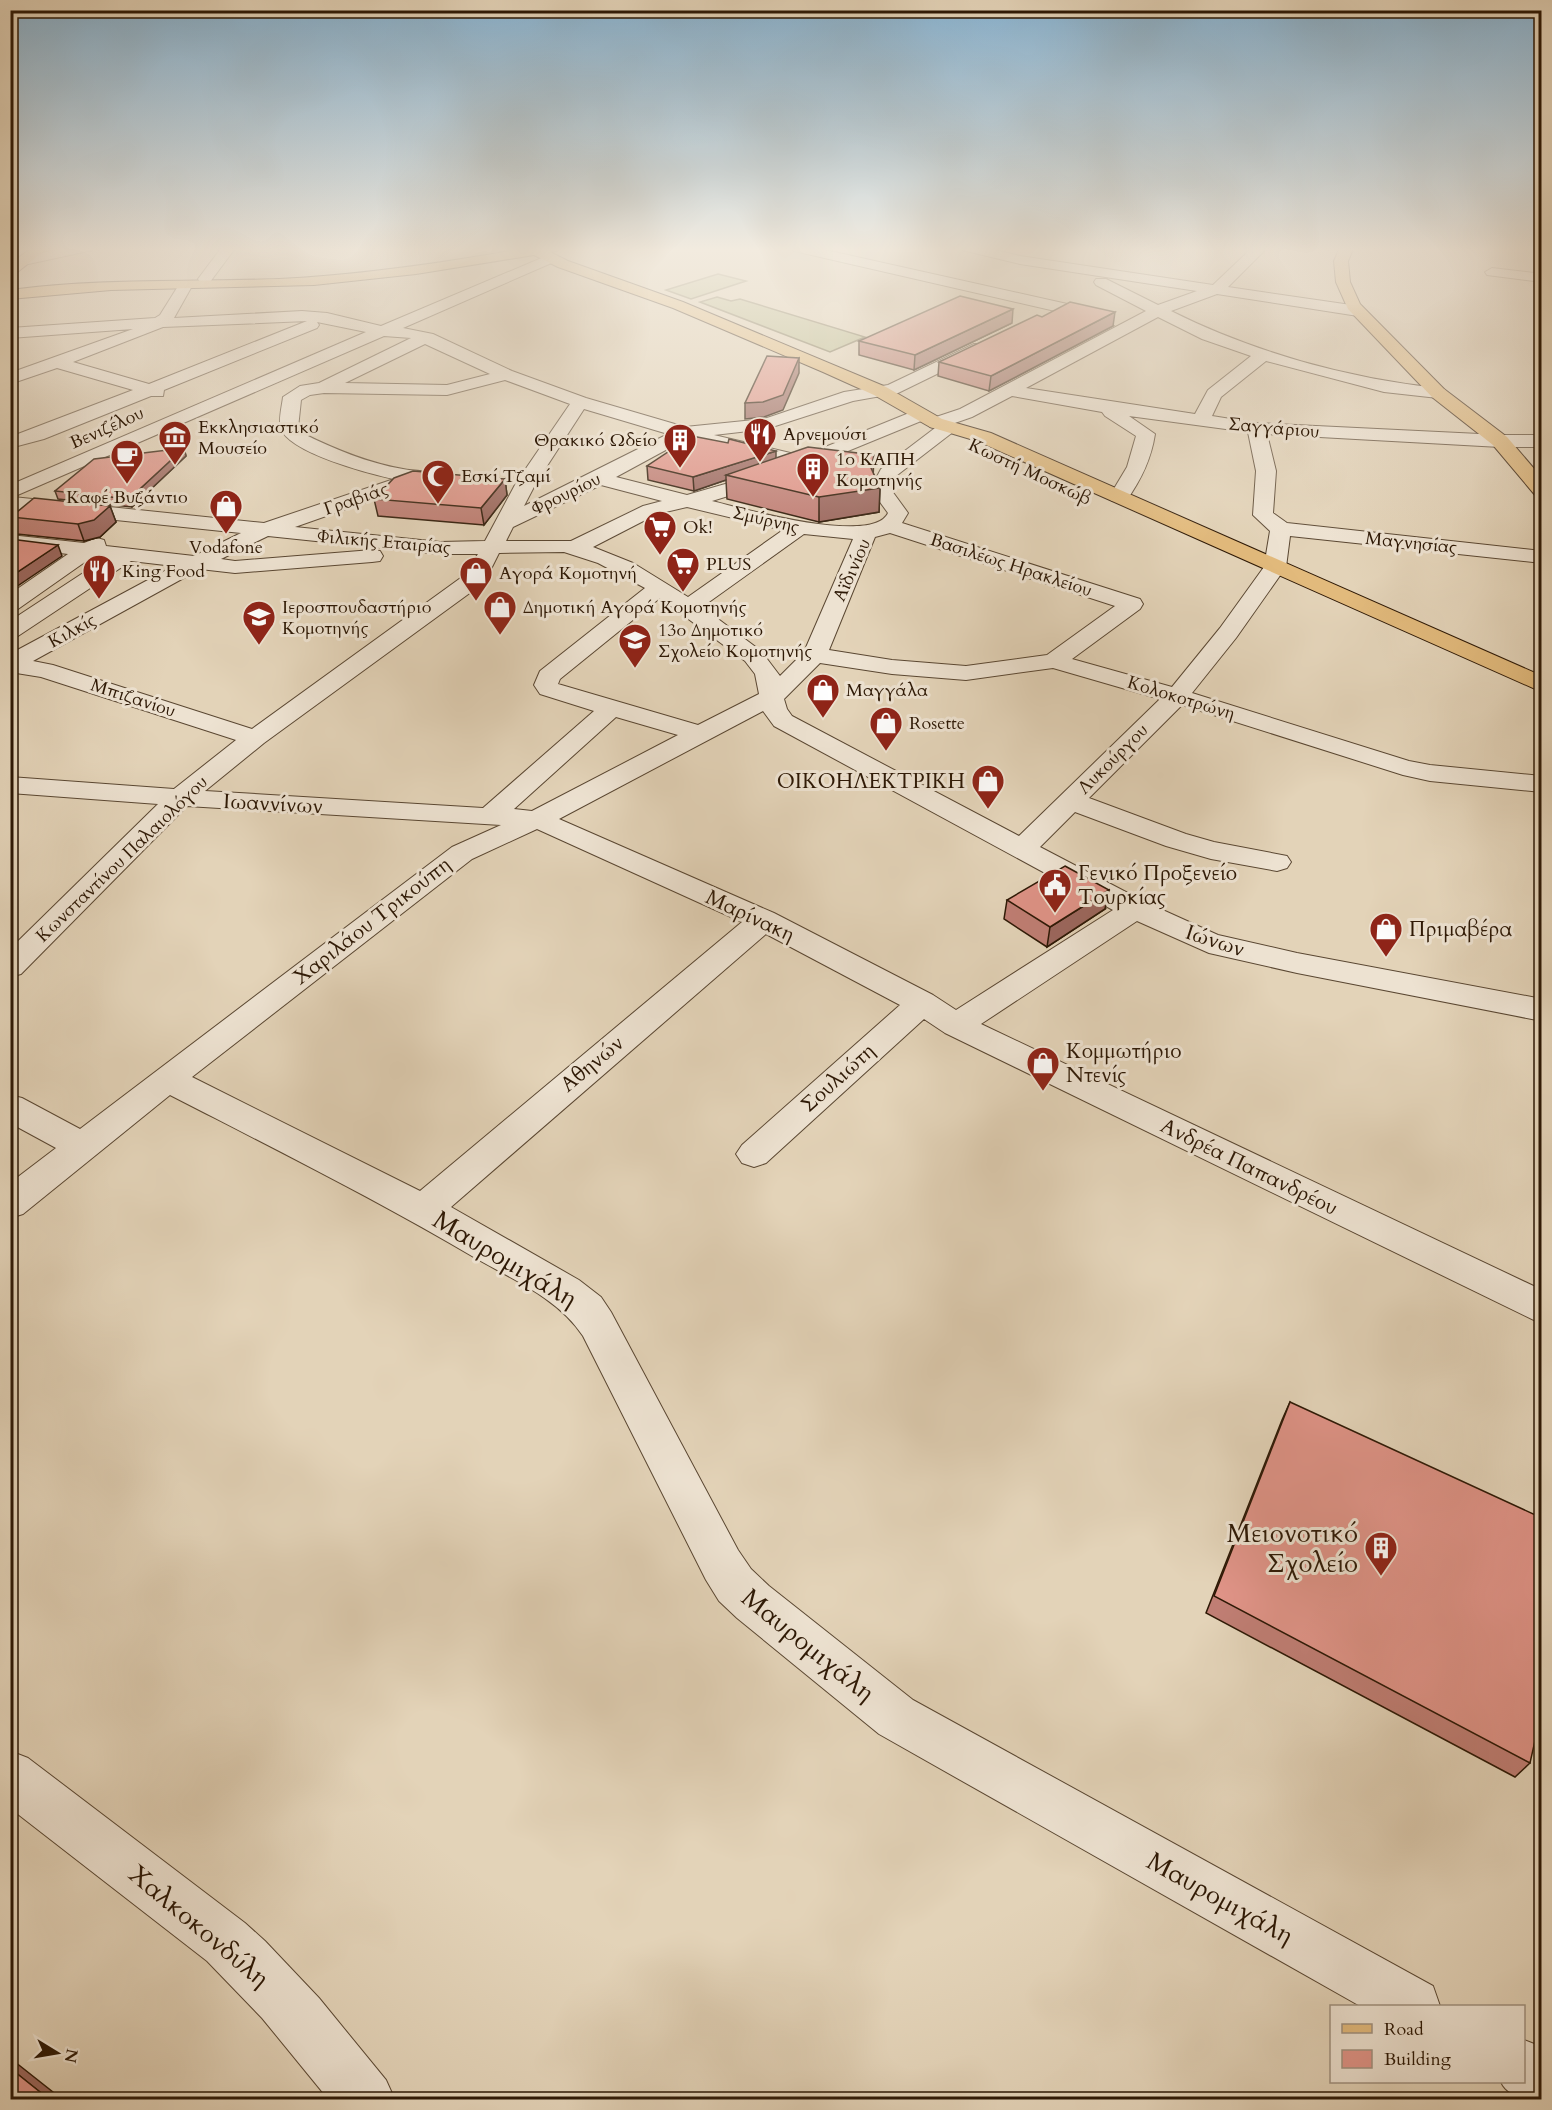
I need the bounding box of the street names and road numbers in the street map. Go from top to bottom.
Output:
street label: Βενιζέλου [66,401,148,455]
street label: Σαγγάριου [1227,412,1321,444]
street label: Κωστή Μοσκώβ [964,433,1096,511]
street label: Φρουρίου [527,466,605,522]
street label: Γραβιάς [320,476,392,522]
street label: Σμύρνης [731,500,802,540]
street label: Φιλικής Εταιρίας [316,524,452,560]
street label: Μαγνησίας [1364,526,1458,560]
street label: Βασιλέως Ηρακλείου [927,527,1095,603]
street label: Αϊδινίου [827,535,877,605]
street label: Κιλκίς [44,608,101,654]
street label: Κολοκοτρώνη [1124,670,1238,726]
street label: Μπιζανίου [87,673,179,723]
street label: Λυκούργου [1072,718,1154,800]
street label: Κωνσταντίνου Παλαιολόγου [31,770,213,948]
street label: Ιωαννίνων [222,787,324,821]
street label: Χαριλάου Τρικούπη [287,850,457,992]
street label: Μαρίνακη [701,883,799,949]
street label: Ιώνων [1182,918,1248,964]
street label: Αθηνών [554,1029,630,1099]
street label: Σουλιώτη [795,1037,881,1119]
street label: Ανδρέα Παπανδρέου [1155,1111,1343,1223]
street label: Μαυρομιχάλη [426,1202,584,1316]
street label: Μαυρομιχάλη [734,1580,882,1710]
street label: Μαυρομιχάλη [1141,1843,1299,1953]
street label: Χαλκοκονδύλη [121,1857,277,1995]

